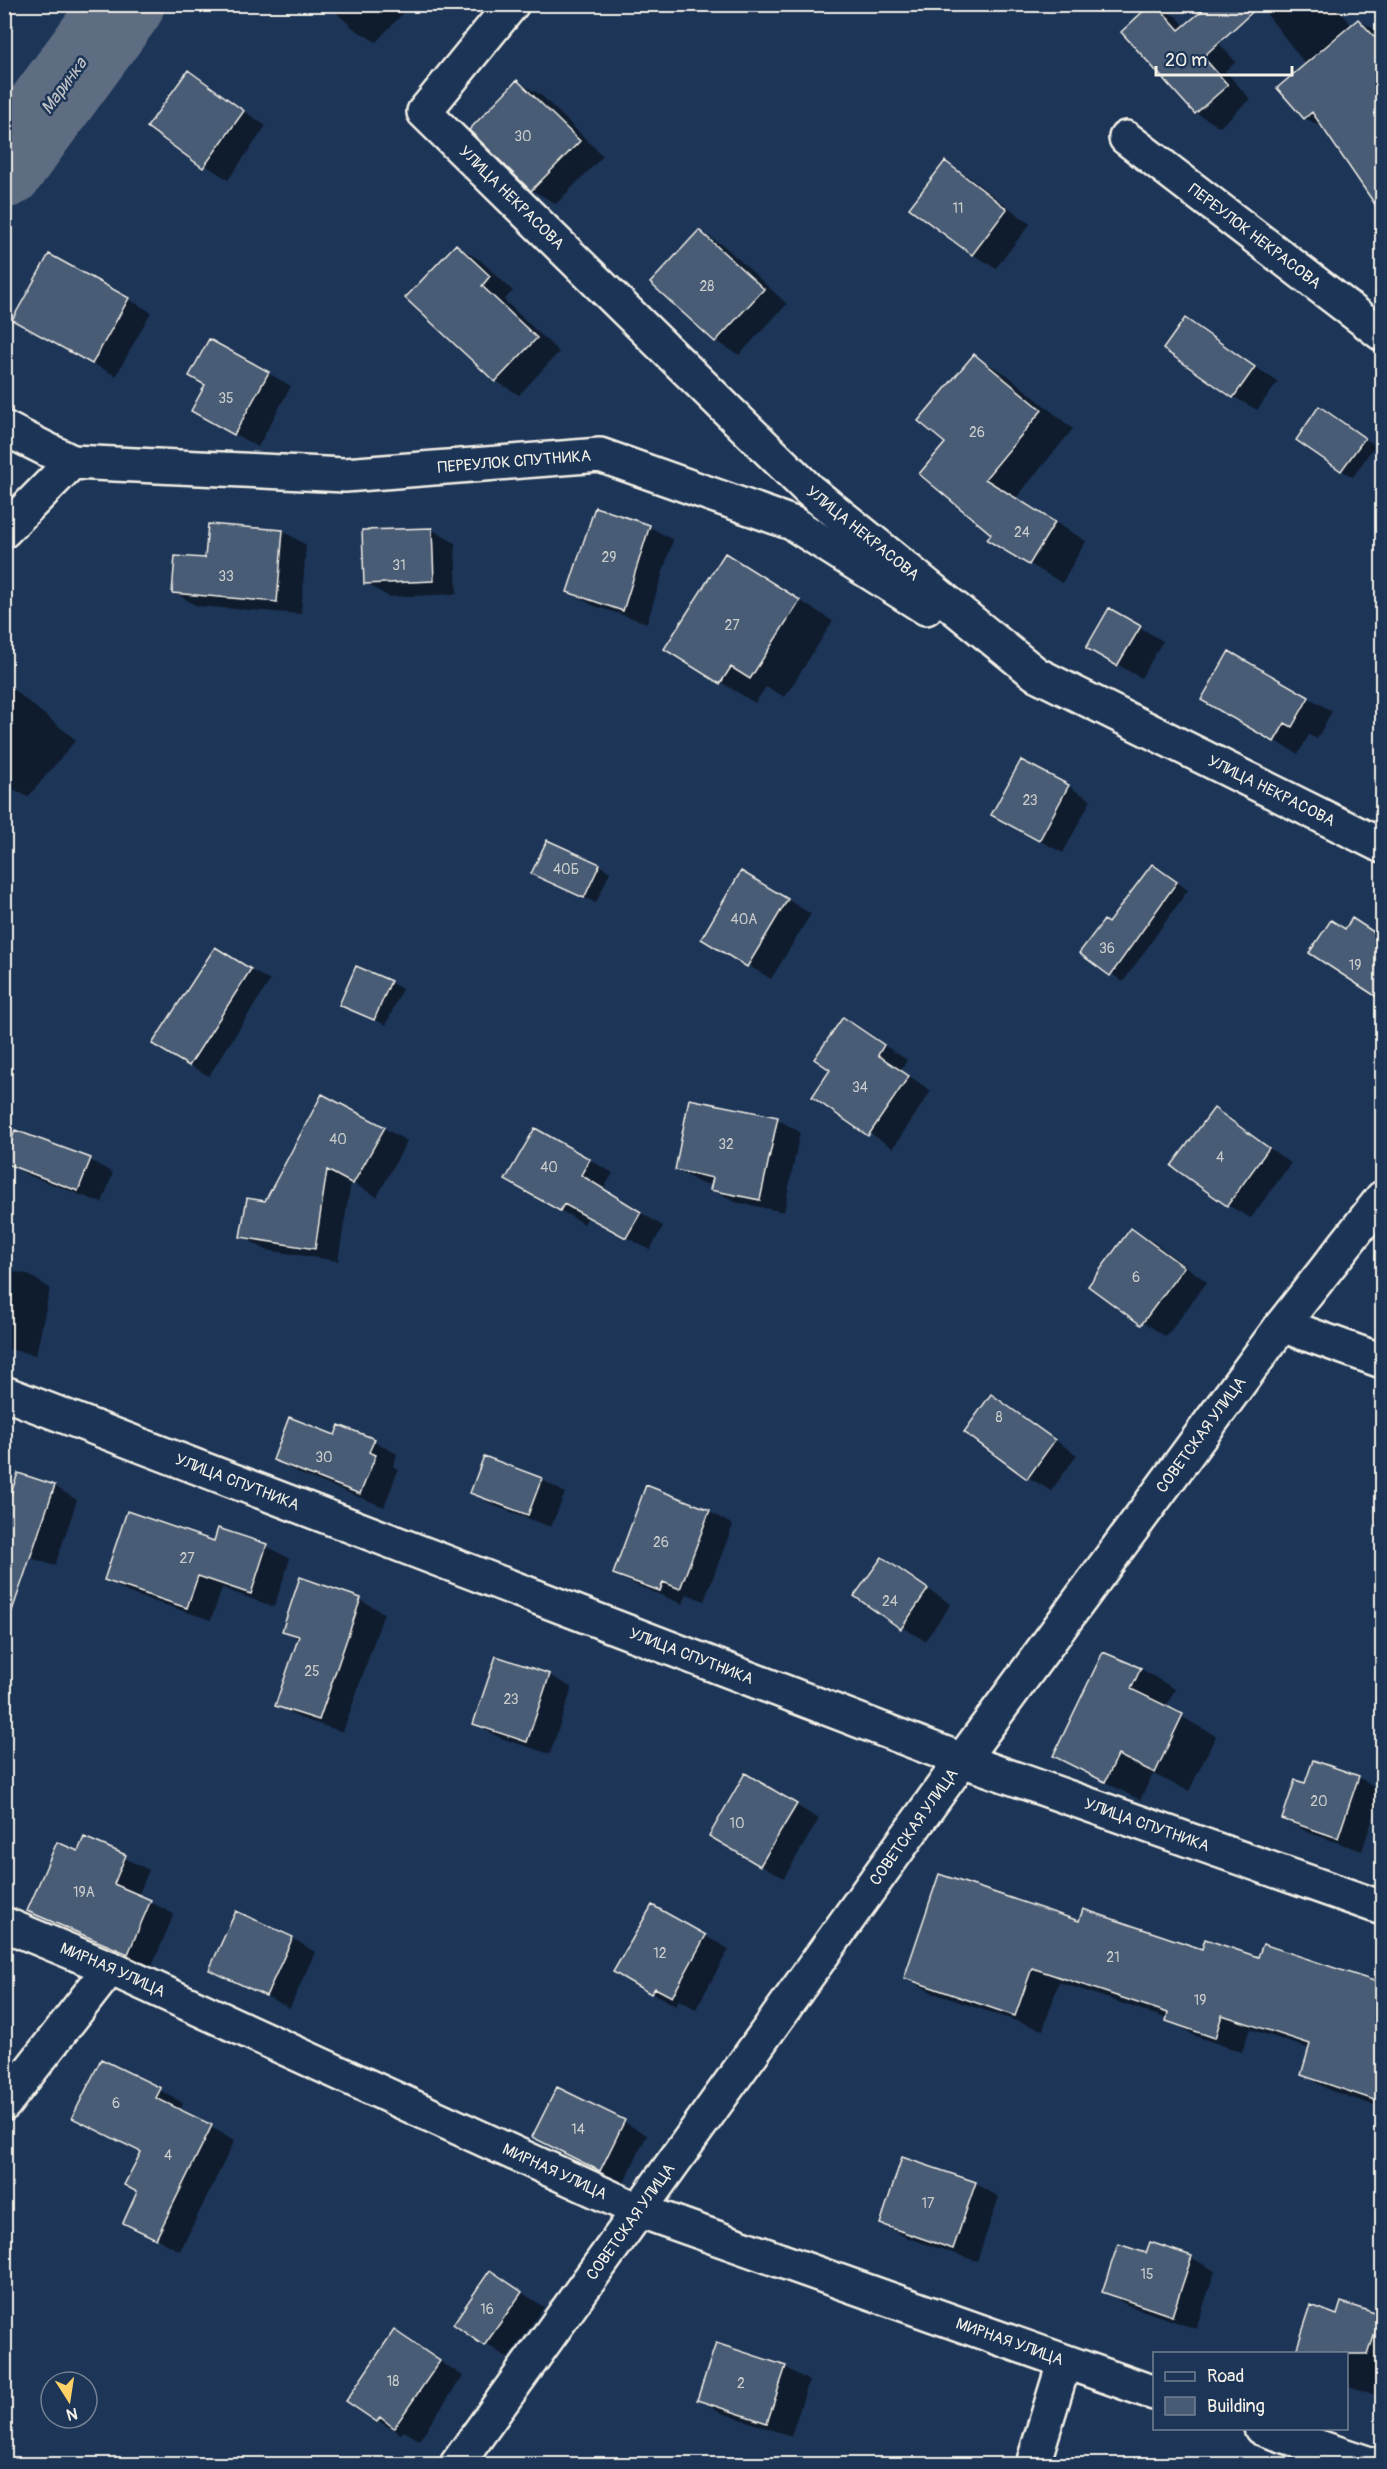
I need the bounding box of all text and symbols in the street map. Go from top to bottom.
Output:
scale bar [1156,39,1292,77]
text: 20 m [1165,49,1207,72]
water label: Маринка [36,52,93,119]
house number: 30 [514,128,532,145]
street label: УЛИЦА НЕКРАСОВА [455,142,568,254]
street label: ПЕРЕУЛОК НЕКРАСОВА [1184,179,1325,294]
house number: 11 [953,200,963,217]
house number: 28 [700,278,714,295]
house number: 35 [218,390,234,407]
house number: 26 [969,424,985,441]
street label: ПЕРЕУЛОК СПУТНИКА [437,446,592,478]
street label: УЛИЦА НЕКРАСОВА [802,482,923,585]
house number: 24 [1014,524,1030,541]
house number: 29 [601,549,617,566]
house number: 31 [392,557,406,574]
house number: 33 [218,568,234,585]
house number: 27 [724,617,740,634]
street label: УЛИЦА НЕКРАСОВА [1204,751,1338,831]
house number: 23 [1022,792,1038,809]
house number: 40Б [553,861,579,878]
house number: 40А [731,911,757,928]
house number: 36 [1099,940,1115,957]
house number: 19 [1349,957,1361,974]
house number: 34 [852,1079,868,1096]
house number: 40 [329,1131,347,1148]
house number: 32 [718,1136,734,1153]
house number: 4 [1216,1149,1224,1166]
house number: 40 [540,1159,558,1176]
house number: 6 [1132,1269,1140,1286]
street label: СОВЕТСКАЯ УЛИЦА [1152,1373,1250,1497]
house number: 8 [995,1409,1003,1426]
house number: 30 [315,1449,333,1466]
street label: УЛИЦА СПУТНИКА [173,1450,302,1515]
house number: 26 [653,1534,669,1551]
house number: 27 [179,1550,195,1567]
house number: 24 [882,1593,898,1610]
street label: УЛИЦА СПУТНИКА [626,1623,756,1689]
house number: 25 [304,1663,320,1680]
house number: 23 [503,1691,519,1708]
street label: СОВЕТСКАЯ УЛИЦА [865,1765,963,1889]
house number: 20 [1310,1793,1328,1810]
street label: УЛИЦА СПУТНИКА [1082,1794,1212,1856]
house number: 10 [729,1815,745,1832]
house number: 19А [73,1884,95,1901]
street label: МИРНАЯ УЛИЦА [57,1938,168,2002]
house number: 12 [653,1945,667,1962]
house number: 21 [1106,1949,1120,1966]
house number: 19 [1194,1992,1206,2009]
house number: 6 [112,2095,120,2112]
house number: 14 [571,2121,585,2138]
street label: МИРНАЯ УЛИЦА [499,2139,610,2204]
house number: 4 [164,2147,172,2164]
street label: СОВЕТСКАЯ УЛИЦА [582,2159,679,2284]
house number: 17 [922,2195,935,2212]
house number: 15 [1140,2266,1154,2283]
house number: 16 [480,2301,494,2318]
street label: МИРНАЯ УЛИЦА [953,2314,1066,2370]
legend [1153,2352,1348,2430]
text: Road [1207,2365,1244,2388]
north arrow [39,2370,99,2430]
house number: 18 [387,2373,399,2390]
house number: 2 [737,2375,745,2392]
text: Building [1207,2395,1265,2418]
text: N [64,2403,79,2425]

